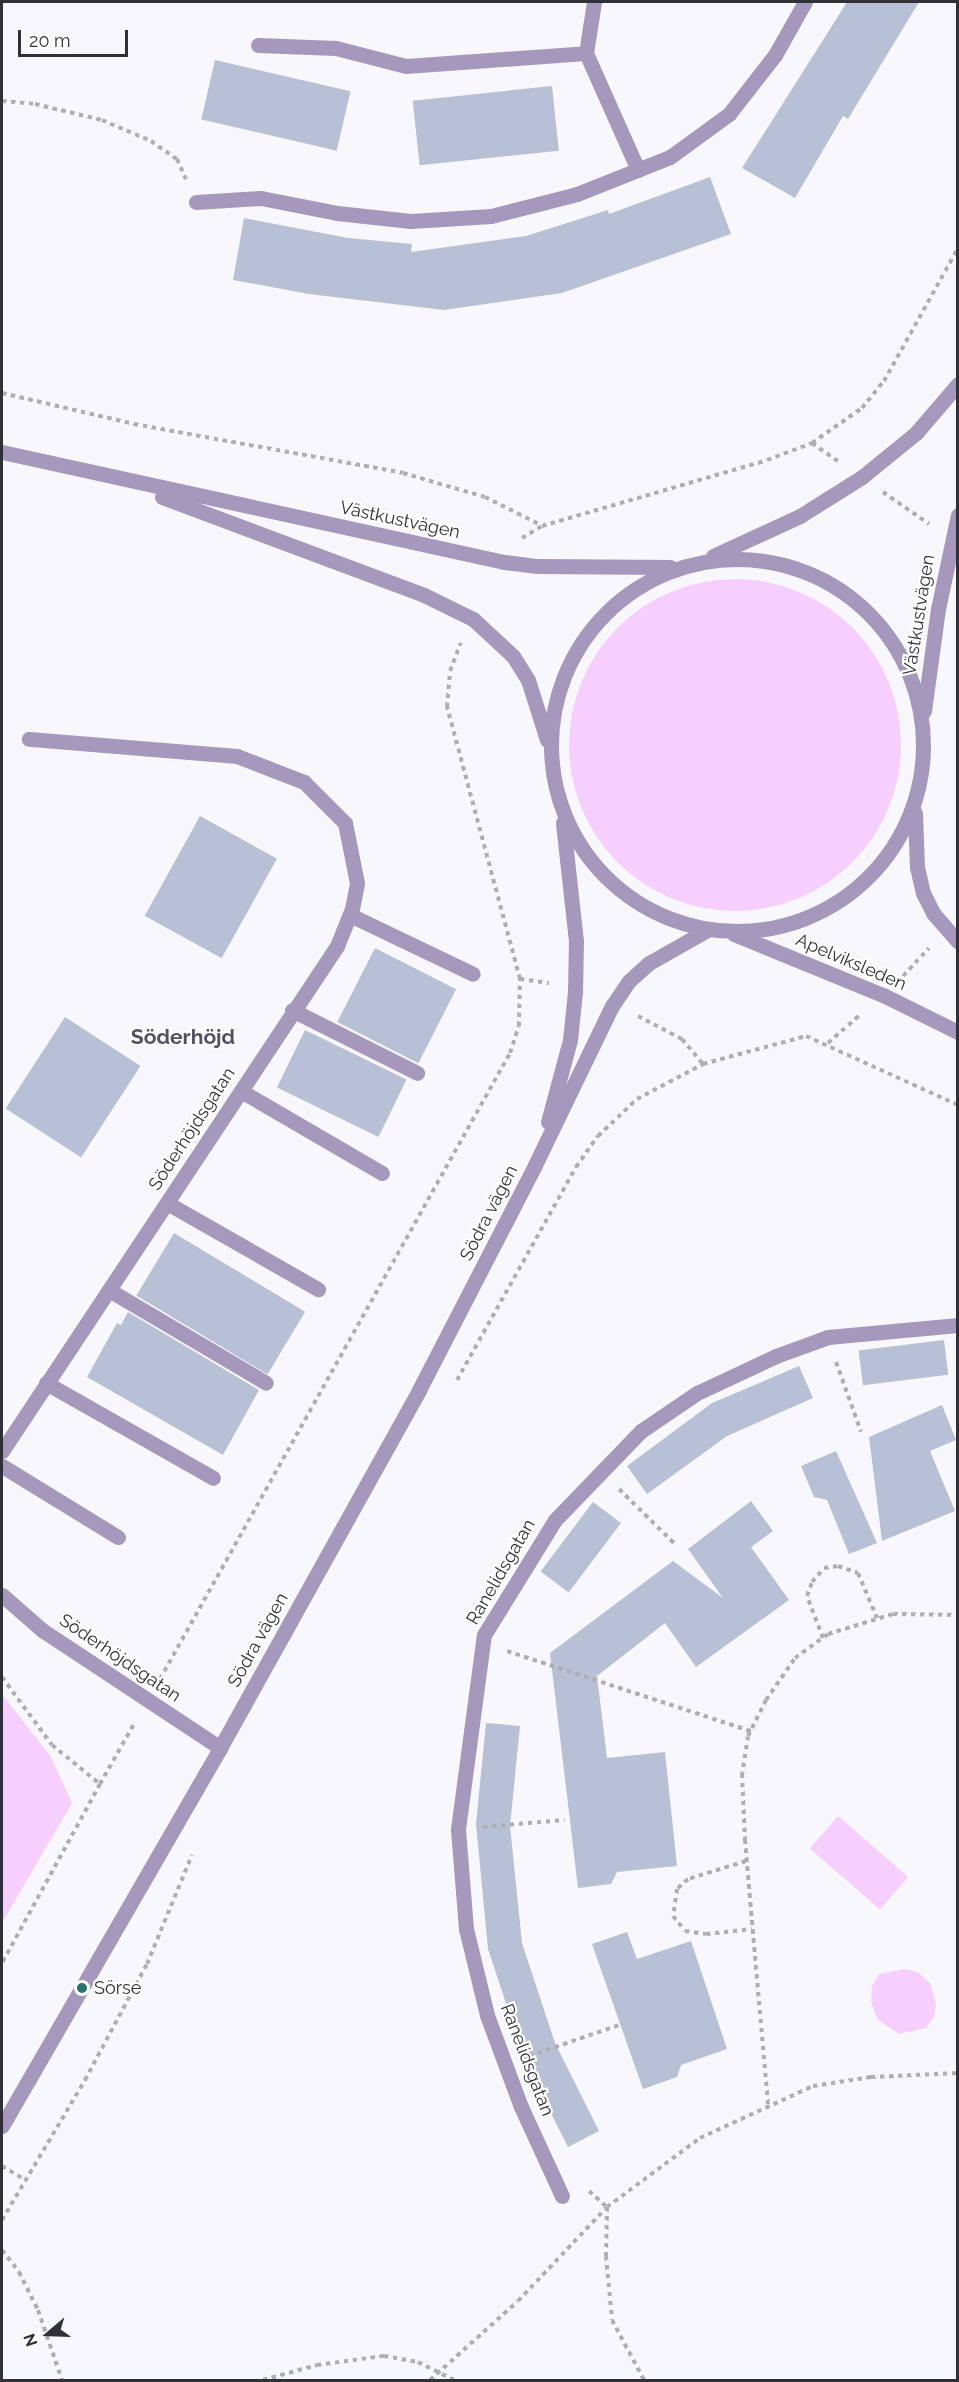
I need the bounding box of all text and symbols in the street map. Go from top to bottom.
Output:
scale bar [21,18,130,56]
text: 20 m [29,30,71,51]
street label: Västkustvägen [338,497,462,543]
street label: Västkustvägen [899,553,939,677]
street label: Apelviksleden [793,929,909,995]
district label: Söderhöjd [131,1024,235,1050]
street label: Söderhöjdsgatan [144,1064,240,1194]
street label: Södra vägen [456,1161,522,1265]
street label: Ranelidsgatan [462,1515,540,1629]
street label: Södra vägen [223,1589,293,1691]
street label: Söderhöjdsgatan [55,1609,185,1707]
place label: Sörse [94,1977,141,1999]
marker: Sörse [75,1981,89,1995]
street label: Ranelidsgatan [496,2001,558,2119]
north arrow [18,2304,78,2364]
text: N [20,2331,41,2349]

